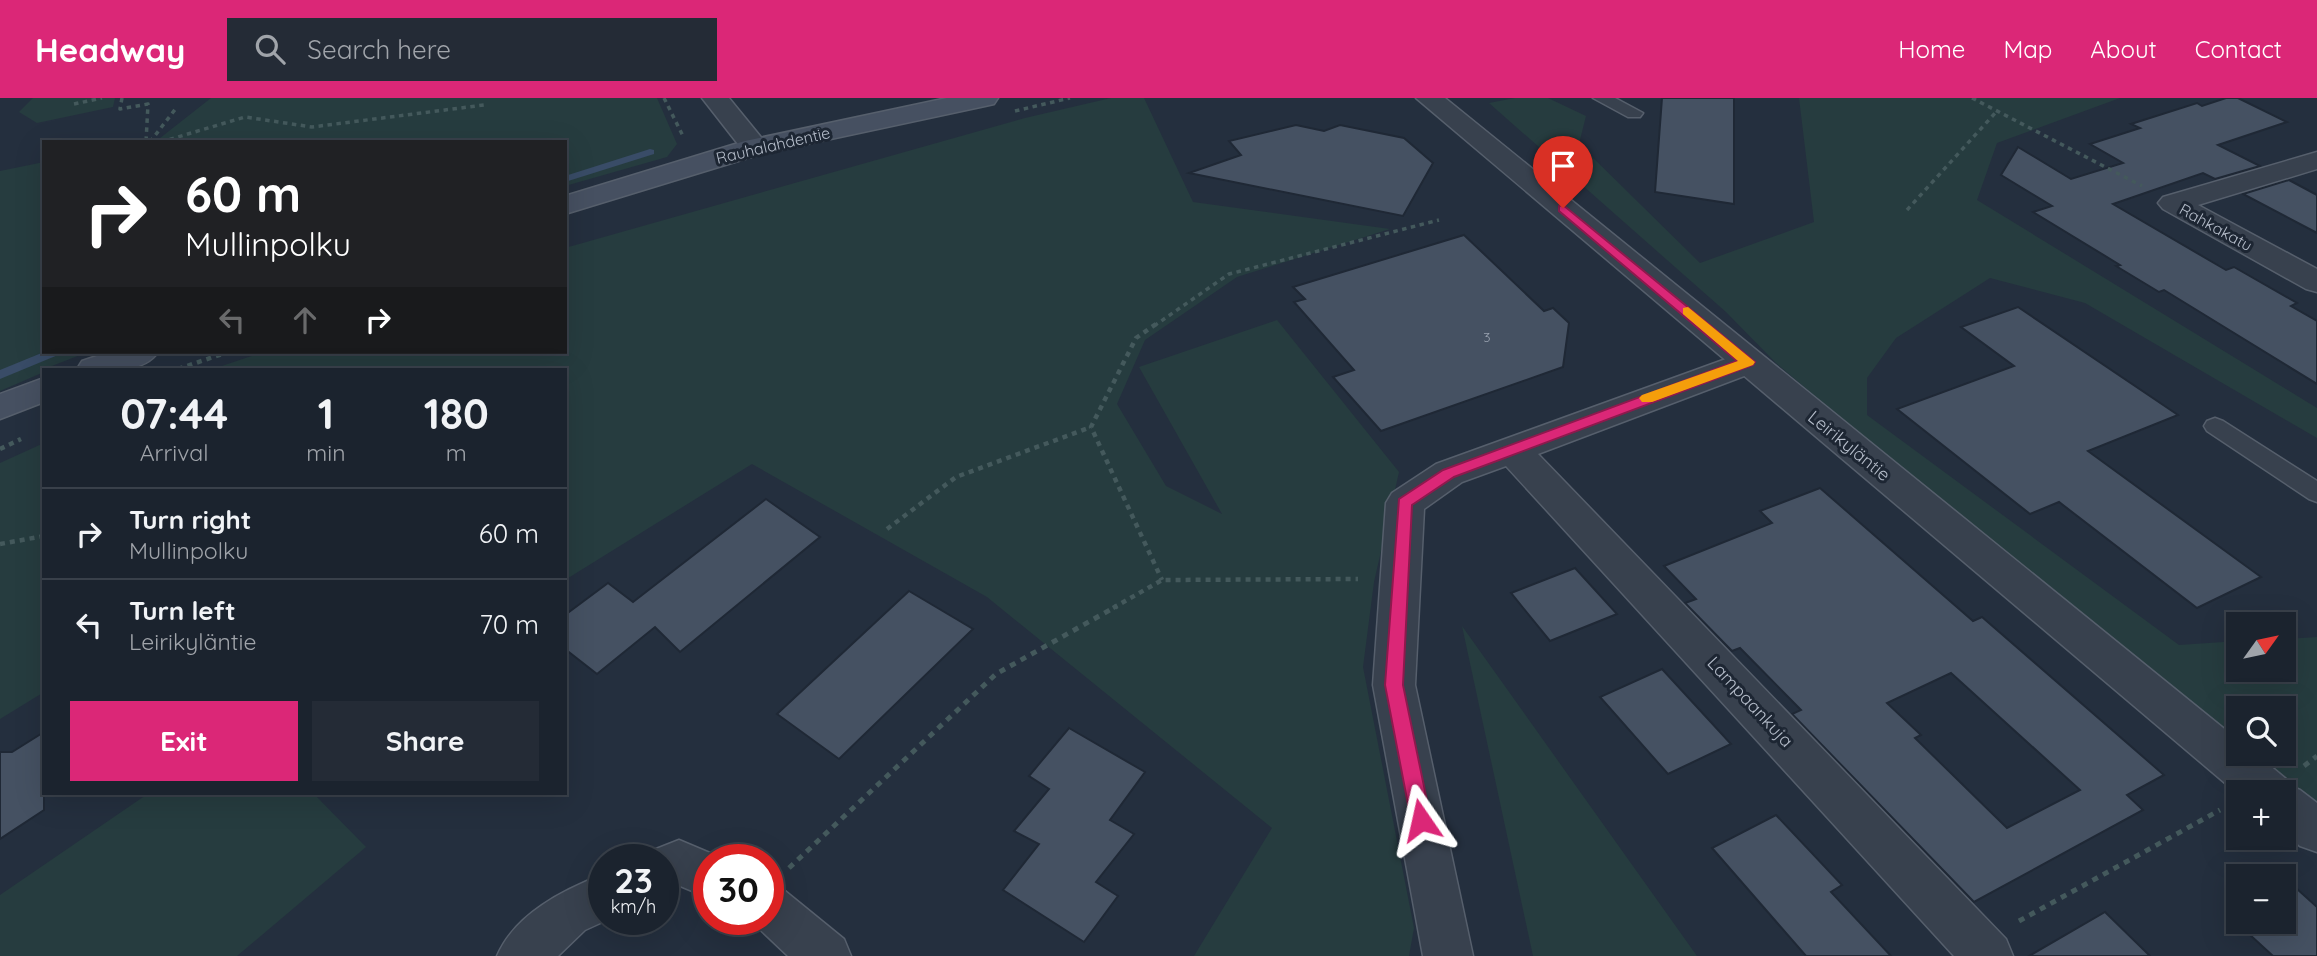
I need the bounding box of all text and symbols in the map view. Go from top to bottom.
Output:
search box [227,18,717,81]
text: Headway [35,29,185,70]
icon: search [251,30,289,68]
text: Search here [307,33,451,66]
text: Home [1898,34,1965,64]
text: Map [2003,34,2052,64]
text: About [2090,34,2157,64]
text: Contact [2195,34,2282,64]
street label: Rauhalahdentie [714,122,832,168]
pin [1533,136,1593,208]
icon: arrive [1544,147,1582,185]
text: 60 m [185,163,301,224]
icon: right [70,168,161,259]
street label: Rahkakatu [2176,199,2256,255]
text: Mullinpolku [185,224,351,264]
icon: left [213,301,251,339]
icon: ahead [286,301,324,339]
icon: right [359,301,397,339]
house number: 3 [1483,328,1491,346]
text: 07:44 [120,387,228,440]
text: 1 [318,387,334,440]
text: 180 [424,387,489,440]
street label: Leirikyläntie [1803,405,1895,486]
text: Arrival [140,438,209,467]
text: min [306,438,346,467]
text: m [446,438,467,467]
text: Turn right [129,503,251,536]
icon: right [70,515,108,553]
text: 60 m [479,517,539,550]
text: Mullinpolku [129,536,248,565]
text: Turn left [129,594,236,627]
icon: left [70,606,108,644]
text: 70 m [479,608,539,641]
north arrow [2226,612,2296,682]
map controls [2226,612,2296,934]
text: Leirikyläntie [129,627,257,656]
street label: Lampaankuja [1702,651,1798,752]
button: search [2226,696,2296,766]
button: Exit [70,701,298,781]
button: Share [312,701,539,781]
button: + [2226,780,2296,850]
position arrow [1384,783,1458,857]
speed limit sign: 30 [693,844,784,935]
text: 23 [614,858,653,902]
button: − [2226,864,2296,934]
text: km/h [611,895,656,918]

